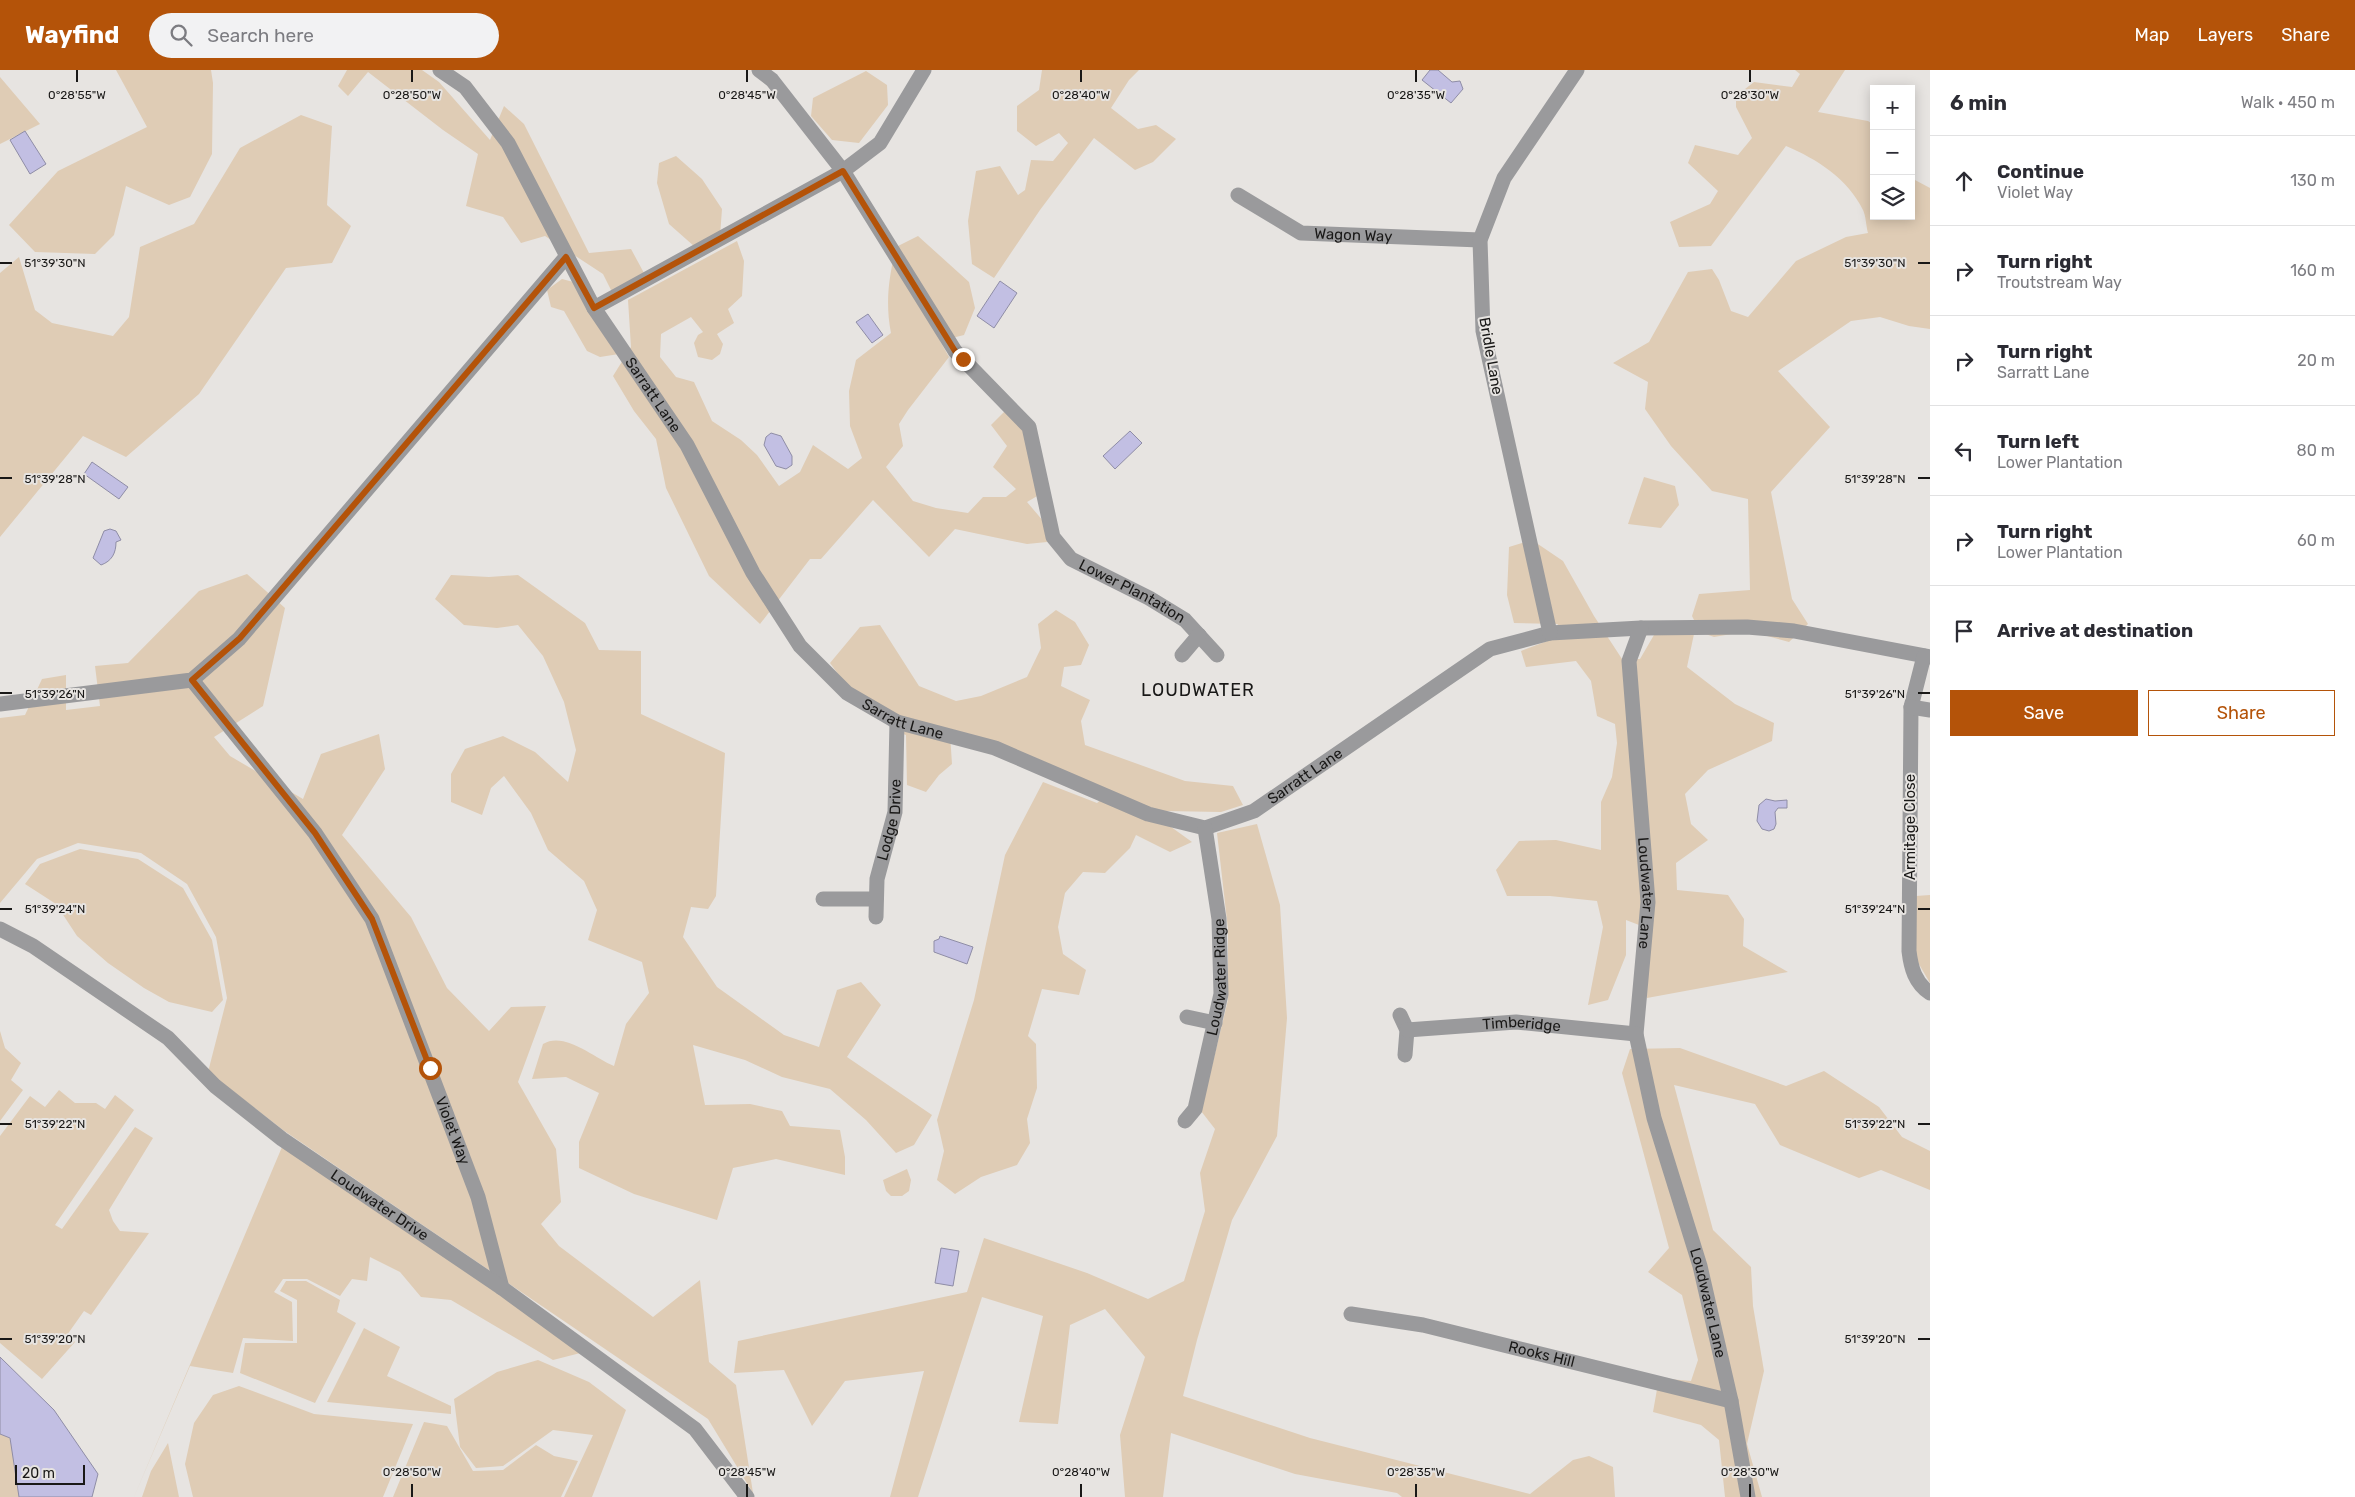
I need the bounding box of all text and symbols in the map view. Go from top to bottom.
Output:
search box [149,13,499,58]
text: Wayfind [25,21,119,49]
icon: search [167,21,195,49]
text: Search here [207,24,314,47]
text: Map [2135,24,2170,46]
text: Layers [2198,24,2253,46]
text: Share [2281,24,2330,46]
map controls [1870,85,1915,220]
button: + [1870,85,1915,130]
text: 0°28'55"W [48,88,106,102]
text: 0°28'50"W [383,88,442,102]
text: 0°28'45"W [718,88,776,102]
text: 0°28'40"W [1052,88,1110,102]
text: 0°28'35"W [1387,88,1445,102]
text: 0°28'30"W [1721,88,1780,102]
text: 6 min [1950,90,2007,115]
text: Walk · 450 m [2241,93,2335,112]
button: − [1870,130,1915,175]
text: Continue [1997,160,2084,183]
icon: ahead [1950,167,1978,195]
text: 130 m [2290,171,2335,190]
button: layers [1870,175,1915,220]
text: Violet Way [1997,183,2073,202]
street label: Wagon Way [1314,225,1393,246]
text: Turn right [1997,250,2092,273]
text: 51°39'30"N [24,256,86,270]
text: 51°39'30"N [1844,256,1906,270]
icon: right [1950,257,1978,285]
text: 160 m [2290,261,2335,280]
text: Troutstream Way [1997,273,2122,292]
street label: Bridle Lane [1475,316,1507,396]
text: Turn right [1997,340,2092,363]
icon: right [1950,347,1978,375]
route end [952,348,975,371]
text: 20 m [2297,351,2335,370]
street label: Sarratt Lane [621,354,685,436]
text: Sarratt Lane [1997,363,2090,382]
text: Turn left [1997,430,2079,453]
icon: left [1950,437,1978,465]
text: 80 m [2297,441,2335,460]
text: Lower Plantation [1997,453,2123,472]
text: 51°39'28"N [24,472,86,486]
text: 51°39'28"N [1844,472,1906,486]
text: Turn right [1997,520,2092,543]
icon: right [1950,527,1978,555]
text: 60 m [2297,531,2335,550]
text: Lower Plantation [1997,543,2123,562]
street label: Lower Plantation [1076,555,1189,627]
icon: arrive [1950,617,1978,645]
text: Arrive at destination [1997,619,2193,642]
district label: LOUDWATER [1141,679,1255,701]
text: 51°39'26"N [25,687,85,701]
text: 51°39'26"N [1845,687,1905,701]
button: Save [1950,690,2138,736]
button: Share [2148,690,2335,736]
street label: Sarratt Lane [859,695,946,743]
street label: Sarratt Lane [1264,744,1346,808]
street label: Armitage Close [1901,774,1919,880]
street label: Lodge Drive [873,779,905,863]
street label: Loudwater Lane [1634,836,1657,950]
text: 51°39'24"N [25,902,85,916]
text: 51°39'24"N [1845,902,1905,916]
street label: Loudwater Ridge [1203,918,1231,1037]
street label: Timberidge [1482,1013,1562,1035]
route start [419,1057,442,1080]
street label: Violet Way [432,1094,474,1167]
text: 51°39'22"N [25,1117,85,1131]
text: 51°39'22"N [1845,1117,1905,1131]
street label: Loudwater Drive [327,1166,432,1245]
street label: Loudwater Lane [1686,1246,1730,1360]
text: 51°39'20"N [24,1332,86,1346]
text: 51°39'20"N [1844,1332,1906,1346]
street label: Rooks Hill [1507,1337,1577,1371]
scale bar [15,1462,85,1485]
text: 20 m [22,1465,55,1482]
text: 0°28'50"W [383,1465,442,1479]
text: 0°28'45"W [718,1465,776,1479]
text: 0°28'40"W [1052,1465,1110,1479]
text: 0°28'35"W [1387,1465,1445,1479]
text: 0°28'30"W [1721,1465,1780,1479]

